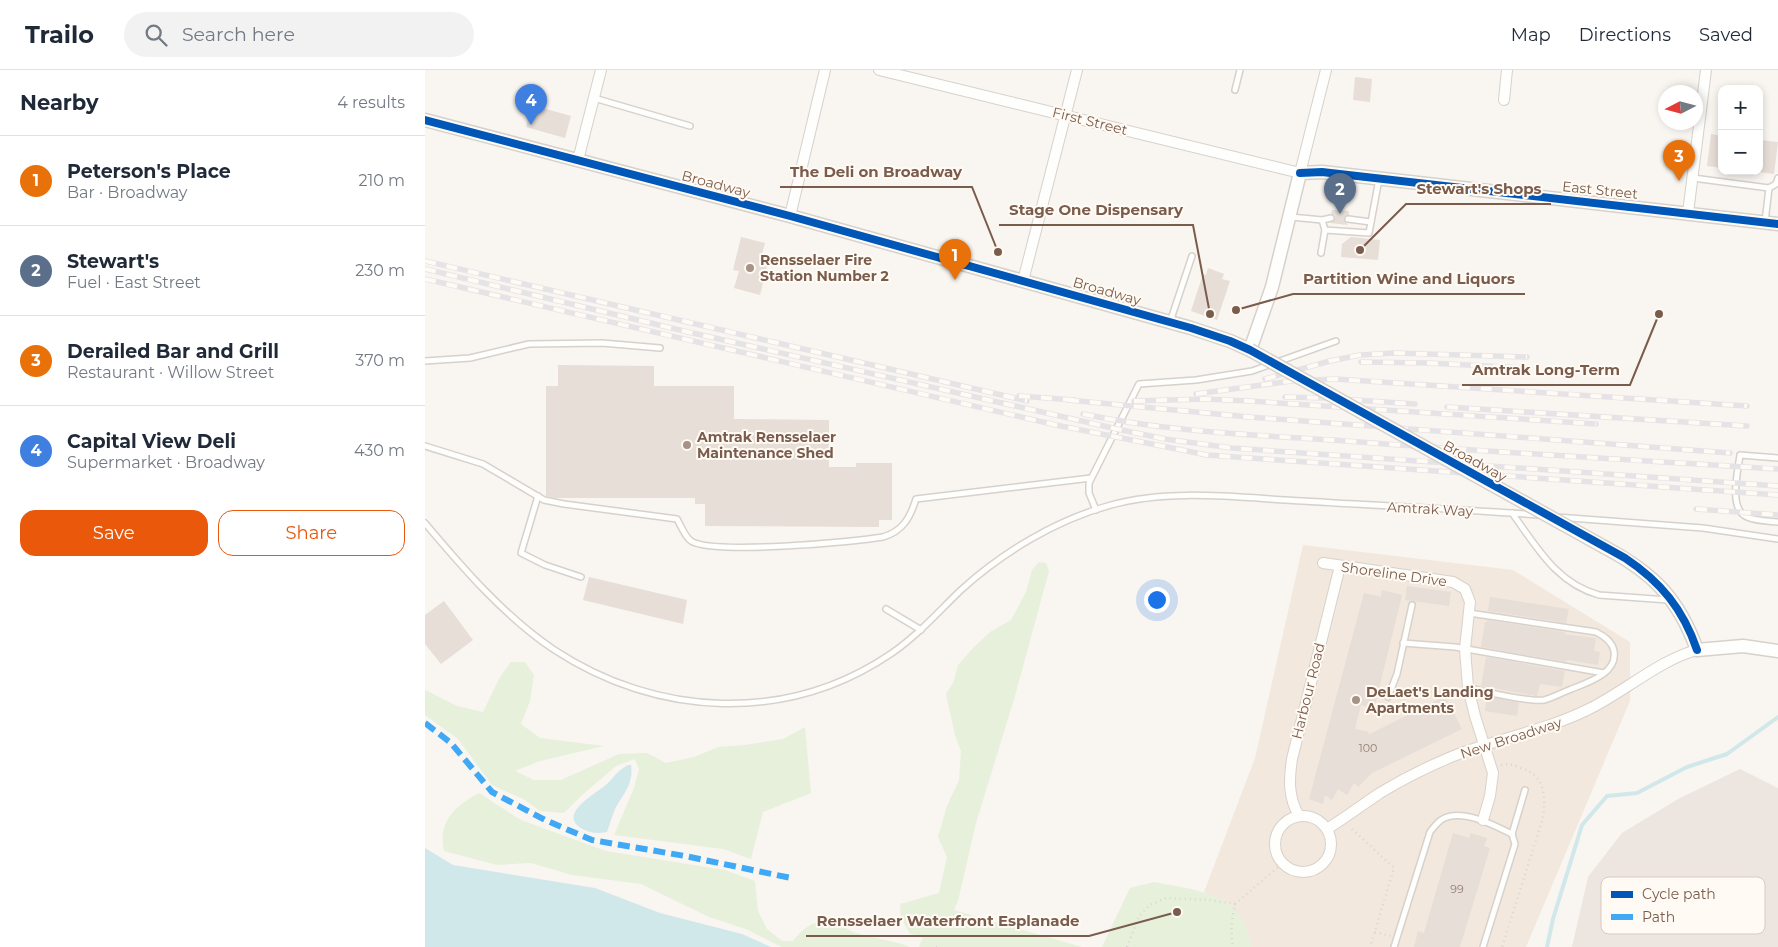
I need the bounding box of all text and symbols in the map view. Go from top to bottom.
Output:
search box [124,12,474,57]
text: Trailo [25,20,94,49]
icon: search [142,21,170,49]
text: Search here [182,23,295,46]
text: Map [1511,24,1551,46]
text: Directions [1579,24,1671,46]
text: Saved [1699,24,1753,46]
pin: 4 [515,84,547,125]
north arrow [1658,85,1703,130]
map controls [1718,85,1763,175]
button: + [1718,85,1763,130]
text: Nearby [20,90,99,115]
text: 4 results [337,93,405,112]
street label: First Street [1051,103,1130,139]
button: − [1718,130,1763,175]
pin: 3 [1663,140,1695,181]
callout: The Deli on Broadway [780,157,972,187]
text: Peterson's Place [67,160,231,183]
text: The Deli on Broadway [790,162,963,181]
street label: Broadway [680,166,753,202]
text: 1 [33,171,39,190]
text: 210 m [358,171,405,190]
pin: 2 [1324,173,1356,214]
callout: Stewart's Shops [1406,174,1551,204]
street label: East Street [1561,177,1639,203]
text: Stewart's Shops [1416,179,1542,198]
text: Bar · Broadway [67,183,187,202]
callout: Stage One Dispensary [999,195,1193,225]
text: Stage One Dispensary [1009,200,1184,219]
pin: 1 [939,239,971,280]
text: Stewart's [67,250,159,273]
place label: Rensselaer Fire Station Number 2 [760,251,889,285]
text: 2 [31,261,41,280]
text: 230 m [355,261,405,280]
marker: Rensselaer Fire Station Number 2 [744,262,756,274]
callout: Partition Wine and Liquors [1293,264,1525,294]
text: Partition Wine and Liquors [1303,269,1515,288]
text: Fuel · East Street [67,273,201,292]
street label: Broadway [1071,273,1144,309]
text: Derailed Bar and Grill [67,340,279,363]
text: 3 [31,351,41,370]
text: 370 m [355,351,405,370]
callout: Amtrak Long-Term [1462,355,1630,385]
text: Amtrak Long-Term [1471,360,1620,379]
text: Restaurant · Willow Street [67,363,274,382]
place label: Amtrak Rensselaer Maintenance Shed [696,428,836,462]
text: Capital View Deli [67,430,236,453]
street label: Broadway [1440,436,1510,486]
marker: Amtrak Rensselaer Maintenance Shed [681,439,693,451]
text: 4 [30,441,42,460]
text: 430 m [354,441,405,460]
text: Supermarket · Broadway [67,453,265,472]
street label: Amtrak Way [1386,498,1474,520]
button: Save [20,510,208,556]
button: Share [218,510,405,556]
street label: Shoreline Drive [1340,558,1448,590]
your location [1144,587,1170,613]
street label: Harbour Road [1287,641,1329,741]
place label: DeLaet's Landing Apartments [1365,683,1493,717]
marker: DeLaet's Landing Apartments [1350,694,1362,706]
street label: New Broadway [1458,713,1564,763]
house number: 100 [1359,741,1377,755]
legend [1601,877,1765,934]
house number: 99 [1450,882,1464,896]
text: Cycle path [1642,885,1716,903]
callout: Rensselaer Waterfront Esplanade [806,906,1089,936]
text: Path [1642,908,1675,926]
text: Rensselaer Waterfront Esplanade [816,911,1080,930]

